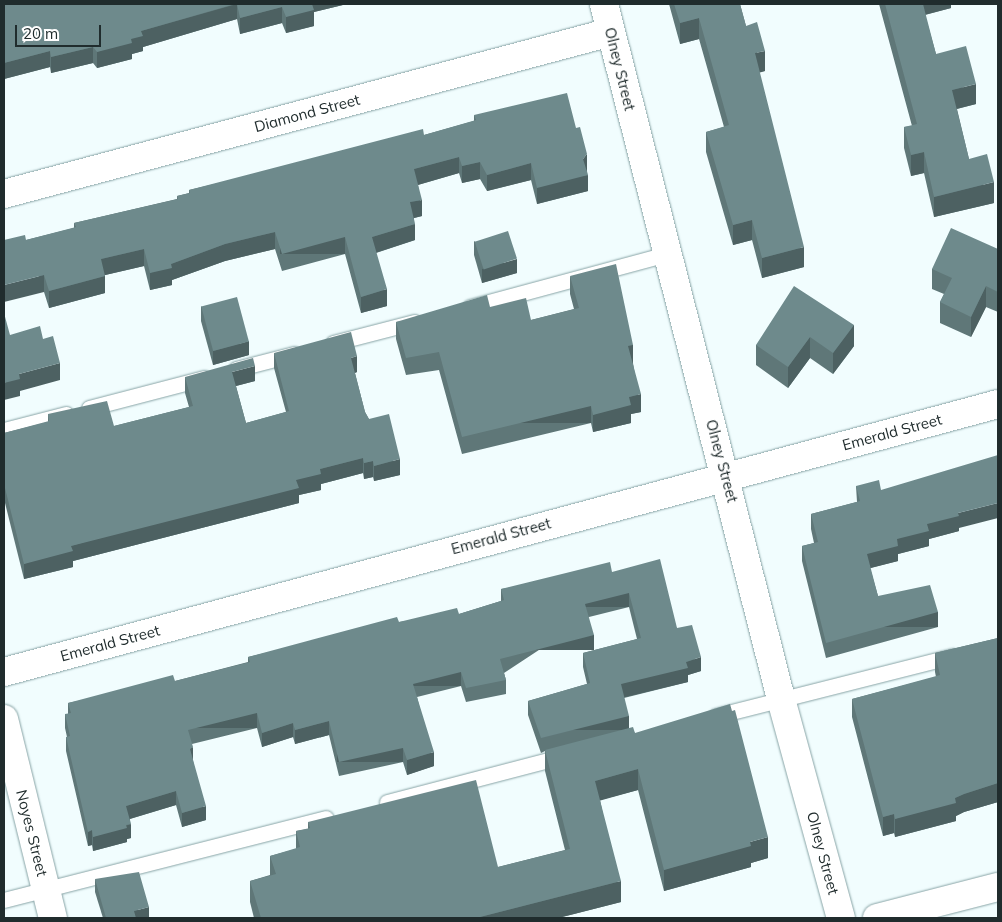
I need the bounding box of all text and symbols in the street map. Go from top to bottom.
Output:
scale bar [18,15,104,47]
text: 20 m [23,24,58,43]
street label: Olney Street [601,25,639,113]
street label: Diamond Street [252,90,362,136]
street label: Emerald Street [840,410,944,454]
street label: Olney Street [702,417,742,505]
street label: Emerald Street [449,514,553,558]
street label: Emerald Street [58,621,162,665]
street label: Noyes Street [13,788,51,878]
street label: Olney Street [803,809,843,897]

